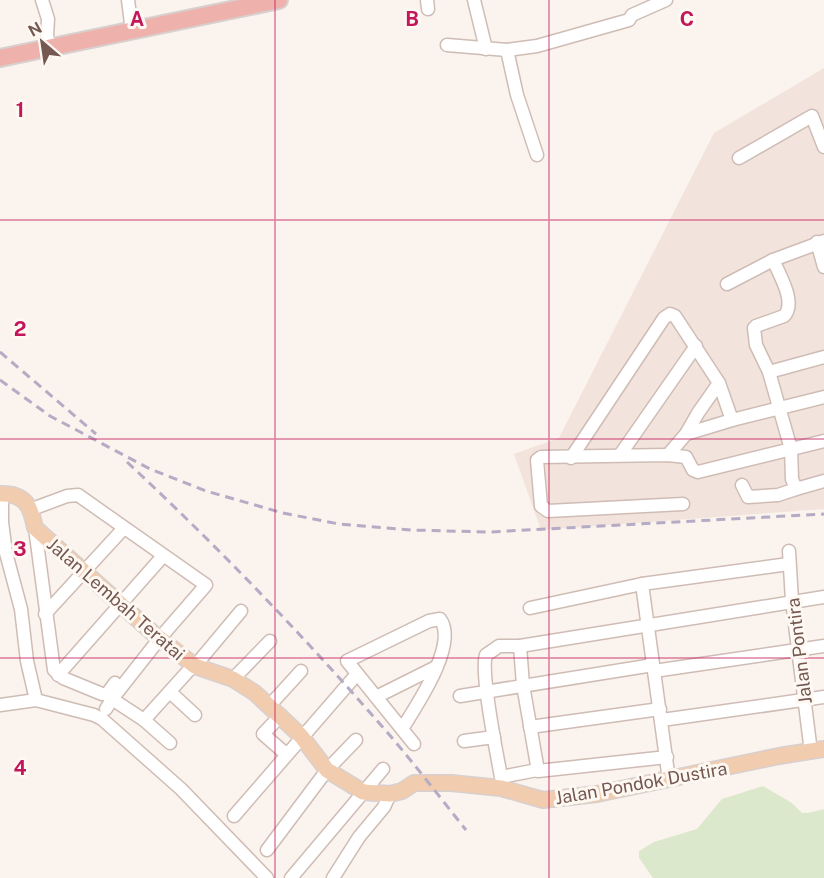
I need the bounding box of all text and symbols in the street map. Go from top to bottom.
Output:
text: A [130,7,144,31]
text: B [405,7,419,31]
text: C [680,7,694,31]
north arrow [12,12,72,72]
text: N [25,18,45,41]
text: 1 [16,98,24,122]
text: 2 [14,317,26,341]
street label: Jalan Lembah Teratai [43,534,189,664]
text: 3 [13,537,27,561]
street label: Jalan Pontira [782,597,816,705]
text: 4 [13,756,27,780]
street label: Jalan Pondok Dustira [553,758,729,808]

